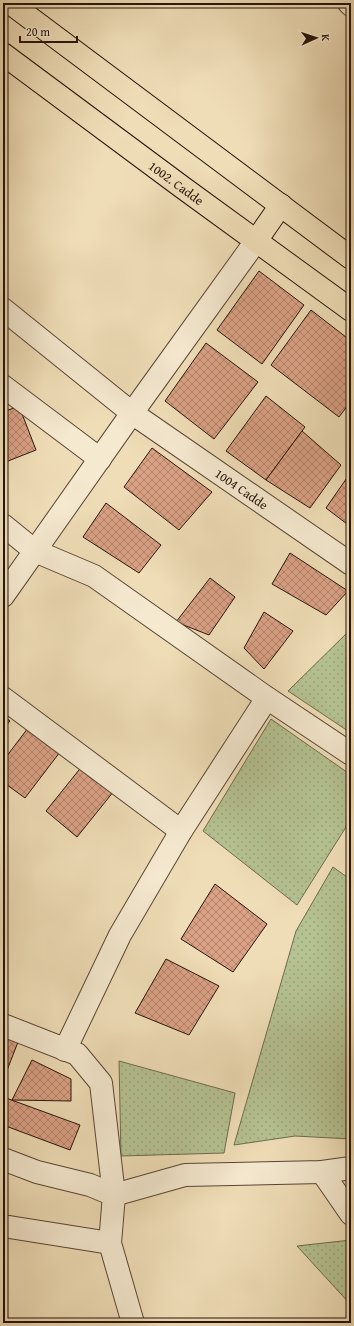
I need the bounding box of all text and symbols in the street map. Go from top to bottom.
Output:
scale bar [20,18,77,44]
north arrow [296,18,336,58]
text: 20 m [26,23,50,40]
text: K [318,34,334,41]
street label: 1002. Cadde [145,156,208,210]
street label: 1004 Cadde [211,464,272,514]

